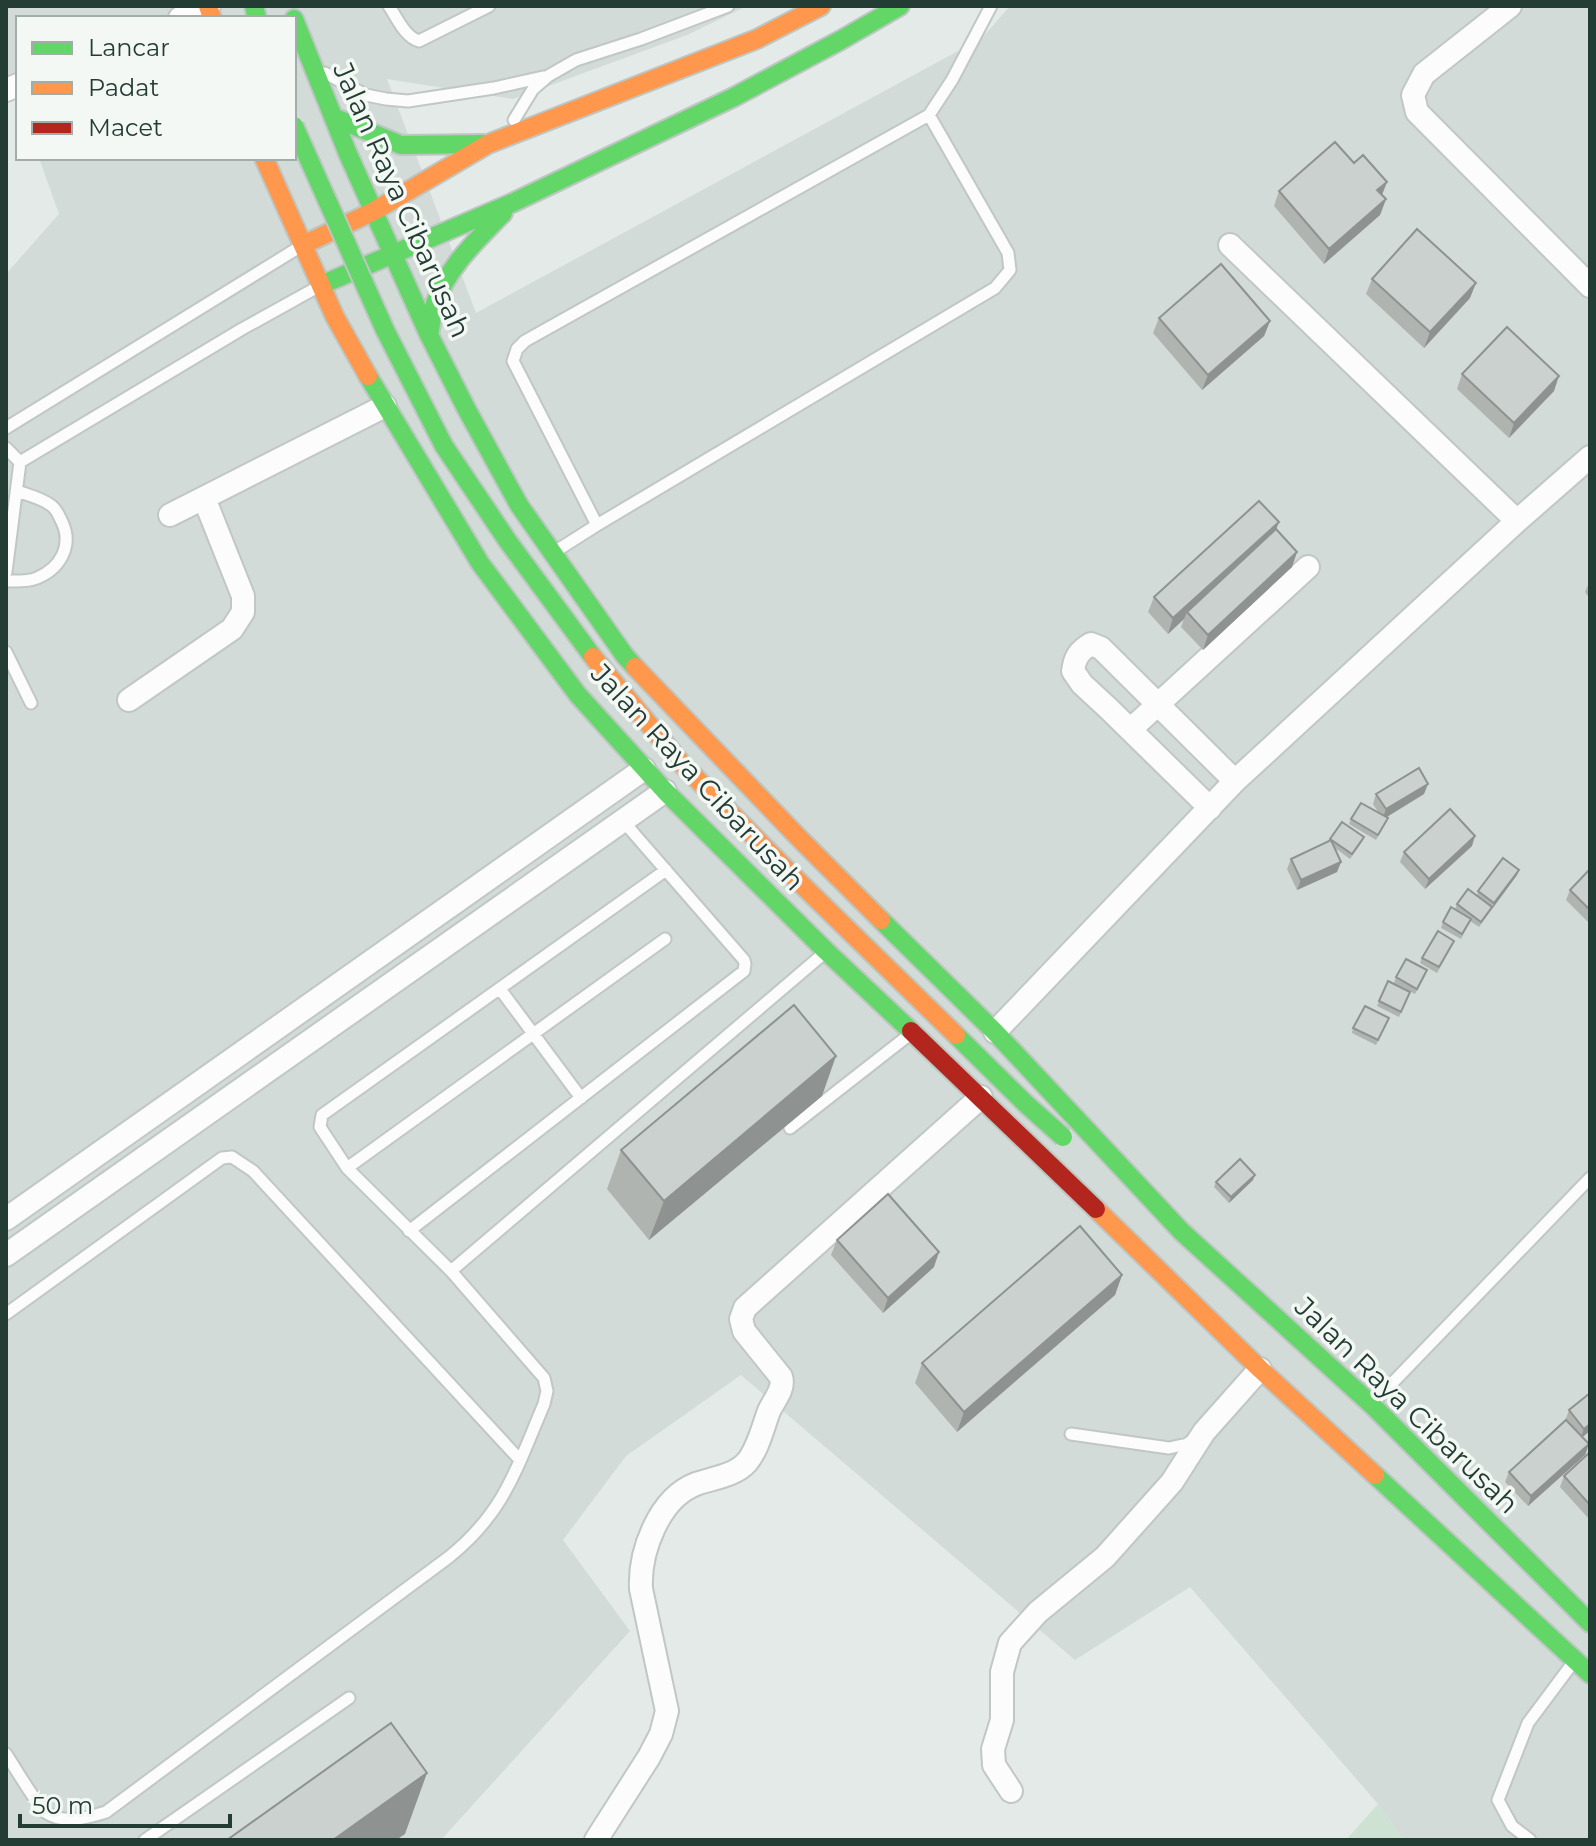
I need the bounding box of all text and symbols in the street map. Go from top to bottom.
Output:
legend [16,16,296,160]
text: Lancar [88,33,170,62]
street label: Jalan Raya Cibarusah [326,56,478,343]
text: Padat [88,73,159,102]
text: Macet [88,113,163,142]
street label: Jalan Raya Cibarusah [583,656,812,897]
street label: Jalan Raya Cibarusah [1288,1289,1526,1521]
scale bar [20,1778,230,1828]
text: 50 m [32,1791,93,1820]

